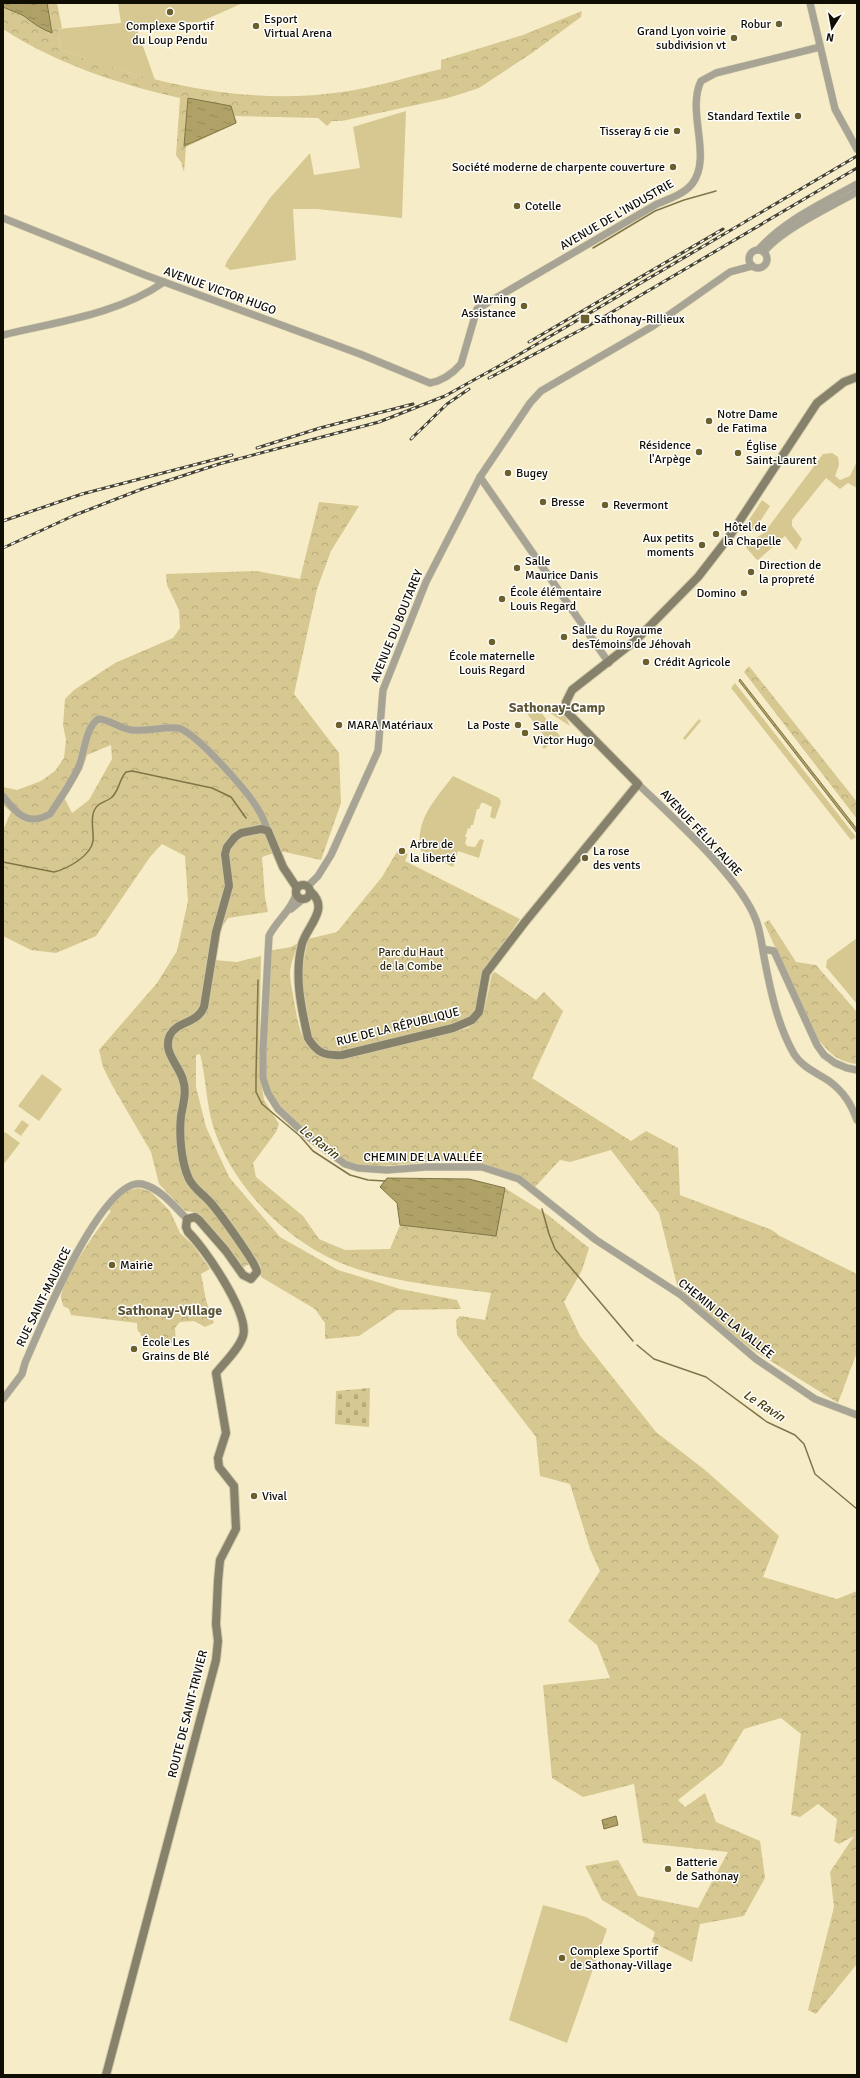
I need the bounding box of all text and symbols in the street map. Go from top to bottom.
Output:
marker: Complexe Sportif du Loup Pendu [165,7,175,17]
north arrow [812,8,852,48]
place label: Esport Virtual Arena [264,12,332,41]
place label: Robur [740,17,772,32]
place label: Complexe Sportif du Loup Pendu [126,19,215,48]
marker: Robur [774,19,784,29]
marker: Esport Virtual Arena [251,21,261,31]
place label: Grand Lyon voirie subdivision vt [637,24,726,53]
text: N [825,30,835,44]
marker: Grand Lyon voirie subdivision vt [729,33,739,43]
place label: Standard Textile [707,109,790,124]
marker: Standard Textile [793,111,803,121]
place label: Tisseray & cie [600,124,669,139]
marker: Tisseray & cie [672,126,682,136]
place label: Société moderne de charpente couverture [452,160,665,175]
marker: Société moderne de charpente couverture [668,162,678,172]
street label: AVENUE DE L'INDUSTRIE [557,176,677,254]
place label: Cotelle [525,199,561,214]
marker: Cotelle [512,201,522,211]
street label: AVENUE VICTOR HUGO [162,264,278,318]
place label: Warning Assistance [461,292,516,321]
marker: Warning Assistance [519,301,529,311]
place label: Sathonay-Rillieux [594,312,685,327]
marker: Sathonay-Rillieux [579,313,591,325]
place label: Notre Dame de Fatima [717,407,778,436]
marker: Notre Dame de Fatima [704,416,714,426]
place label: Résidence l'Arpège [639,438,691,467]
place label: Église Saint-Laurent [746,439,817,468]
marker: Résidence l'Arpège [694,447,704,457]
marker: Église Saint-Laurent [733,448,743,458]
place label: Bugey [516,466,548,481]
marker: Bugey [503,468,513,478]
place label: Bresse [551,495,585,510]
marker: Bresse [538,497,548,507]
place label: Revermont [613,498,668,513]
marker: Revermont [600,500,610,510]
place label: Hôtel de la Chapelle [724,520,781,549]
marker: Hôtel de la Chapelle [711,529,721,539]
place label: Aux petits moments [643,531,694,560]
marker: Aux petits moments [697,540,707,550]
place label: Salle Maurice Danis [525,554,598,583]
place label: Direction de la propreté [759,558,821,587]
marker: Salle Maurice Danis [512,563,522,573]
marker: Direction de la propreté [746,567,756,577]
street label: AVENUE DU BOUTAREY [368,568,426,684]
place label: École élémentaire Louis Regard [510,585,602,614]
place label: Domino [696,586,736,601]
marker: Domino [739,588,749,598]
marker: École élémentaire Louis Regard [497,594,507,604]
place label: Salle du Royaume desTémoins de Jéhovah [572,623,691,652]
marker: Salle du Royaume desTémoins de Jéhovah [559,632,569,642]
marker: École maternelle Louis Regard [487,637,497,647]
place label: École maternelle Louis Regard [449,649,535,678]
place label: Crédit Agricole [654,655,731,670]
marker: Crédit Agricole [641,657,651,667]
district label: Sathonay-Camp [509,699,606,716]
place label: MARA Matériaux [347,718,433,733]
place label: La Poste [467,718,510,733]
place label: Salle Victor Hugo [533,719,593,748]
marker: MARA Matériaux [334,720,344,730]
marker: La Poste [513,720,523,730]
marker: Salle Victor Hugo [520,728,530,738]
street label: AVENUE FÉLIX FAURE [657,787,745,880]
place label: Arbre de la liberté [410,837,456,866]
place label: La rose des vents [593,844,641,873]
marker: Arbre de la liberté [397,846,407,856]
marker: La rose des vents [580,853,590,863]
park label: Parc du Haut de la Combe [378,945,444,974]
street label: RUE DE LA RÉPUBLIQUE [335,1004,461,1050]
water label: Le Ravin [296,1121,343,1163]
street label: CHEMIN DE LA VALLÉE [364,1150,483,1165]
street label: RUE SAINT-MAURICE [13,1244,75,1349]
place label: Mairie [120,1258,153,1273]
marker: Mairie [107,1260,117,1270]
street label: CHEMIN DE LA VALLÉE [675,1276,777,1362]
district label: Sathonay-Village [118,1302,222,1319]
place label: École Les Grains de Blé [142,1335,210,1364]
marker: École Les Grains de Blé [129,1344,139,1354]
water label: Le Ravin [740,1387,789,1426]
place label: Vival [262,1489,288,1504]
marker: Vival [249,1491,259,1501]
street label: ROUTE DE SAINT-TRIVIER [165,1649,211,1779]
place label: Batterie de Sathonay [676,1855,739,1884]
marker: Batterie de Sathonay [663,1864,673,1874]
place label: Complexe Sportif de Sathonay-Village [570,1944,672,1973]
marker: Complexe Sportif de Sathonay-Village [557,1953,567,1963]

